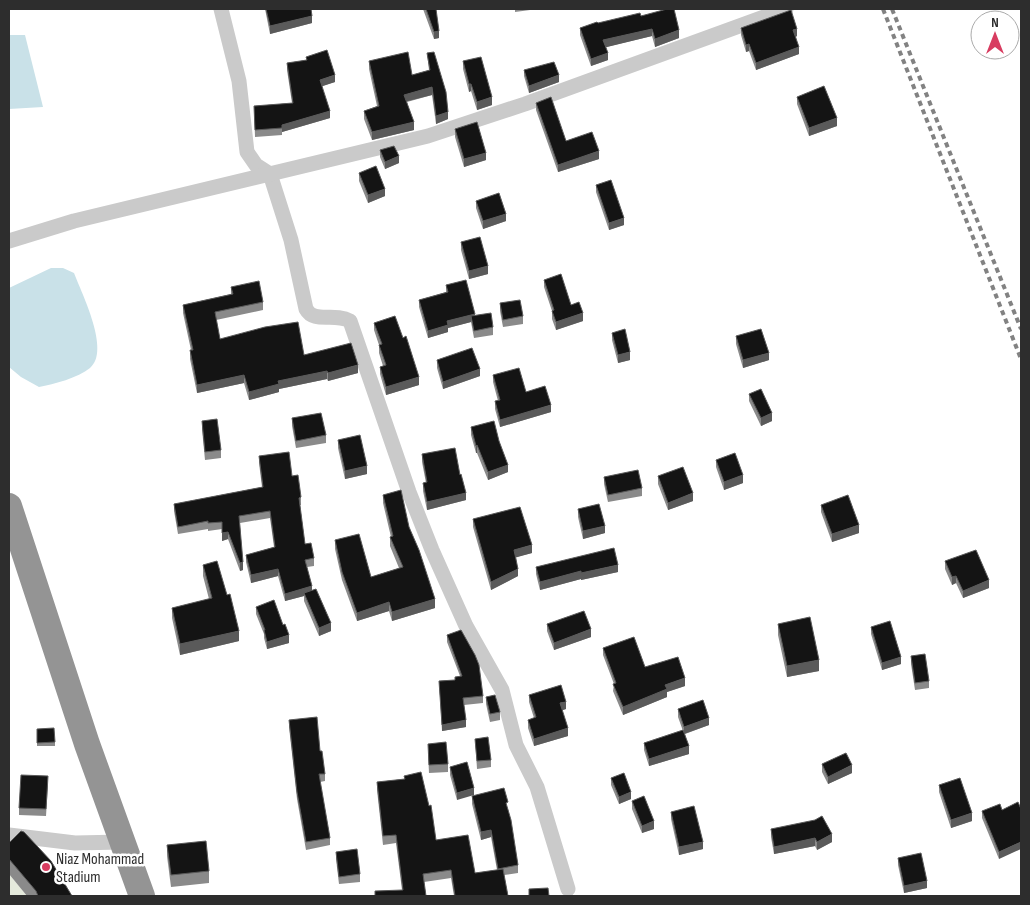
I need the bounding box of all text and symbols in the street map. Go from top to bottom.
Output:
north arrow [970,10,1020,60]
text: N [991,14,999,31]
place label: Niaz Mohammad Stadium [56,850,144,887]
marker: Niaz Mohammad Stadium [40,861,52,873]

